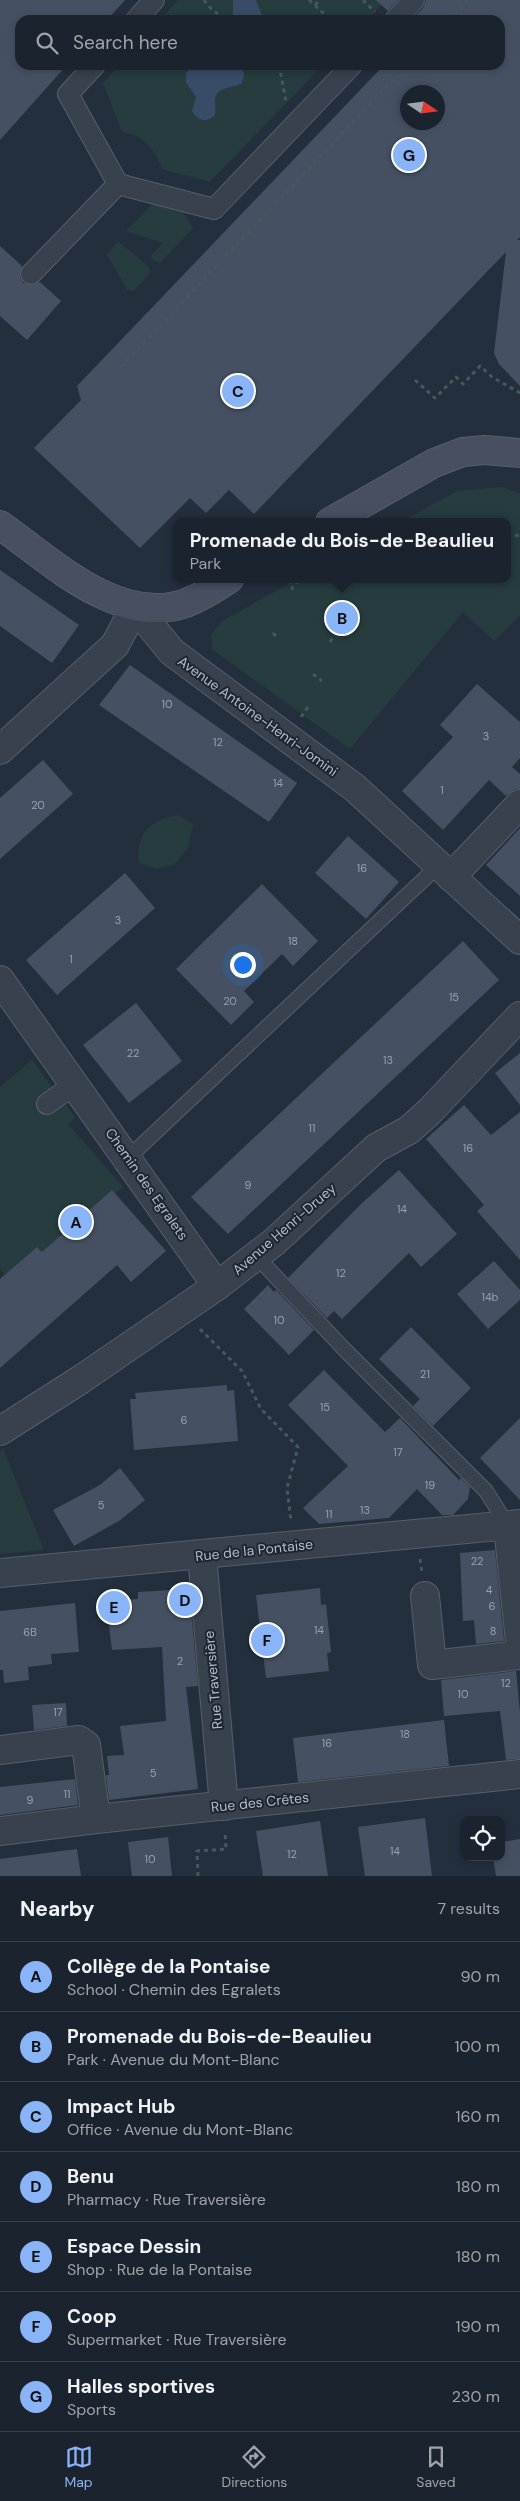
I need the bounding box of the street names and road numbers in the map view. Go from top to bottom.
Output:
street label: Avenue Antoine-Henri-Jomini [175,652,341,780]
street label: Chemin des Egralets [101,1124,193,1244]
street label: Avenue Henri-Druey [229,1179,340,1279]
street label: Rue de la Pontaise [194,1535,314,1565]
street label: Rue Traversière [200,1630,226,1730]
street label: Rue des Crêtes [210,1788,310,1816]

